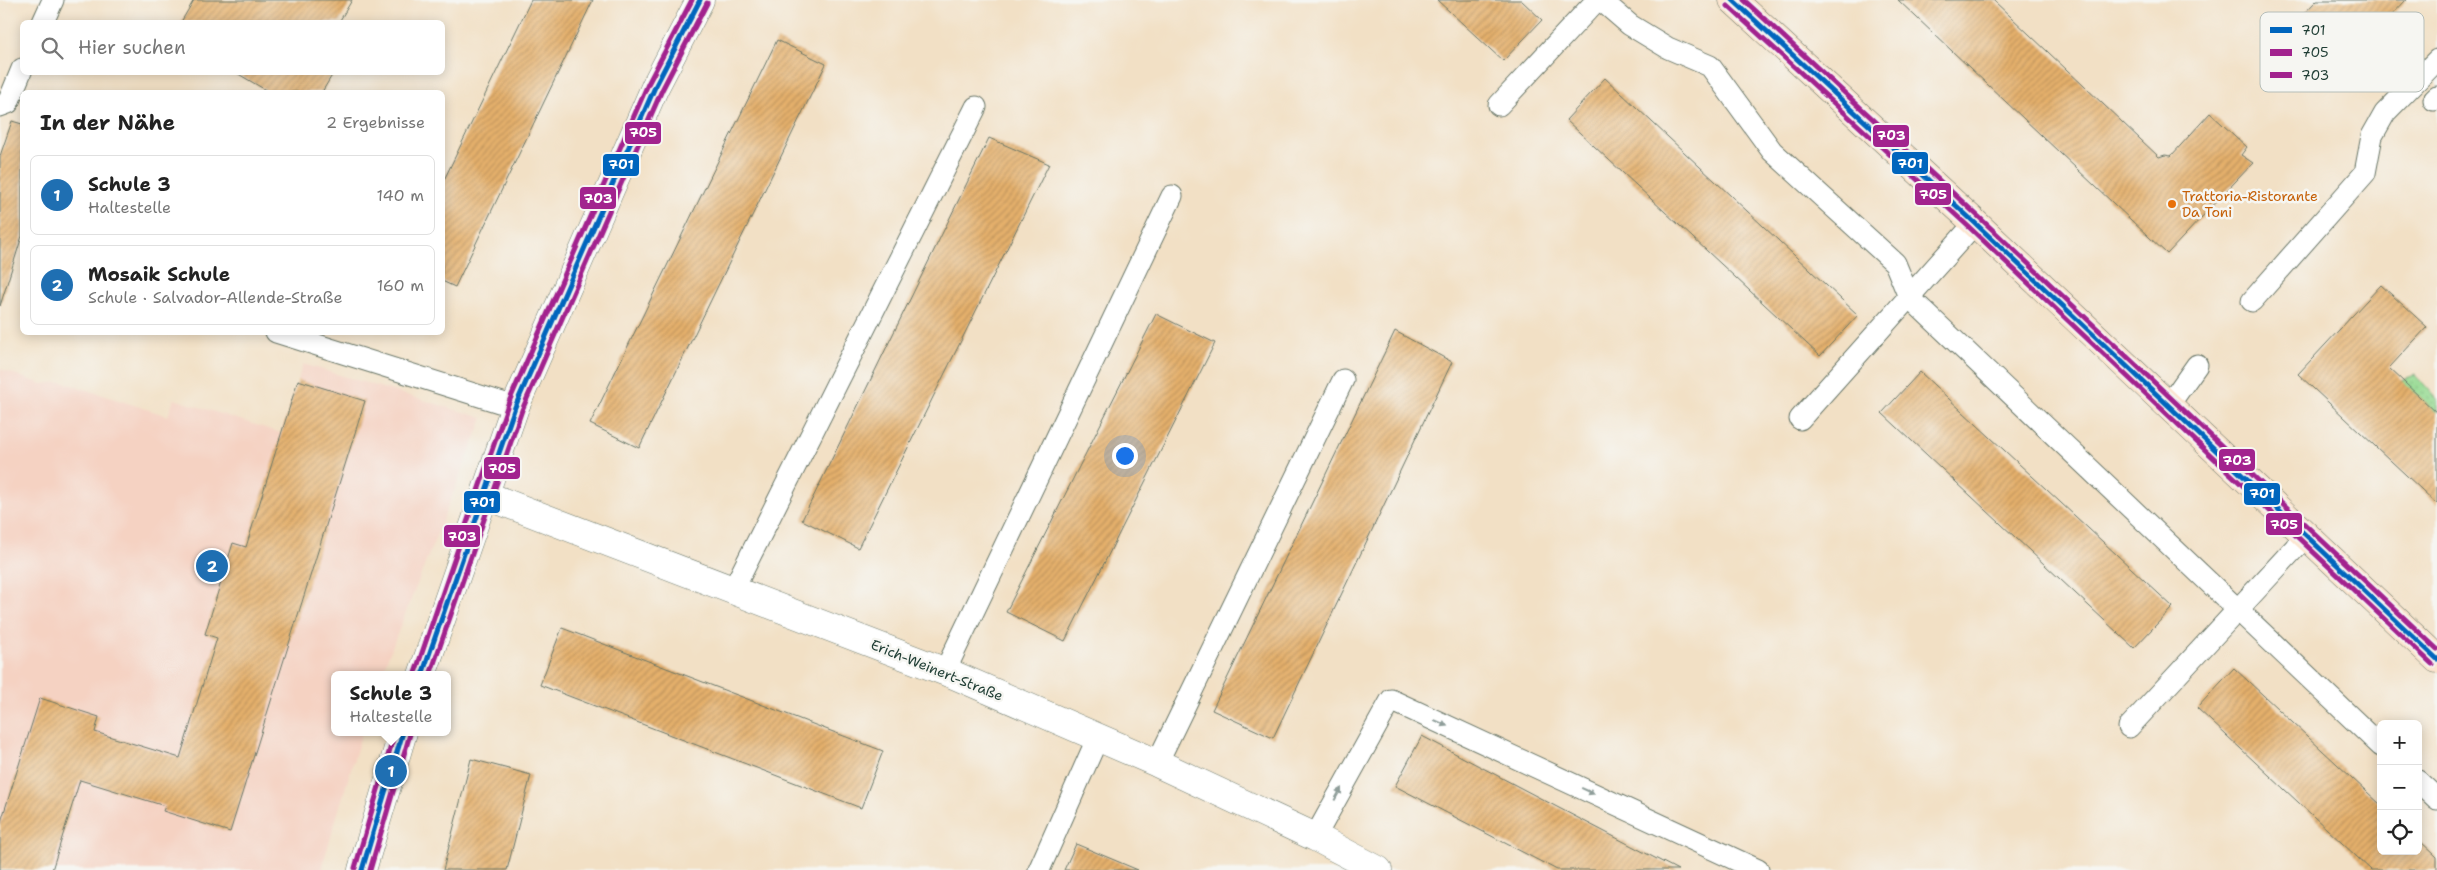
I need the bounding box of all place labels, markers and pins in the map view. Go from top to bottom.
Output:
place label: Trattoria-Ristorante Da Toni [2182,187,2318,221]
marker: Trattoria-Ristorante Da Toni [2166,198,2178,210]
pin: 2 [196,547,228,585]
pin: 1 [375,752,407,790]

